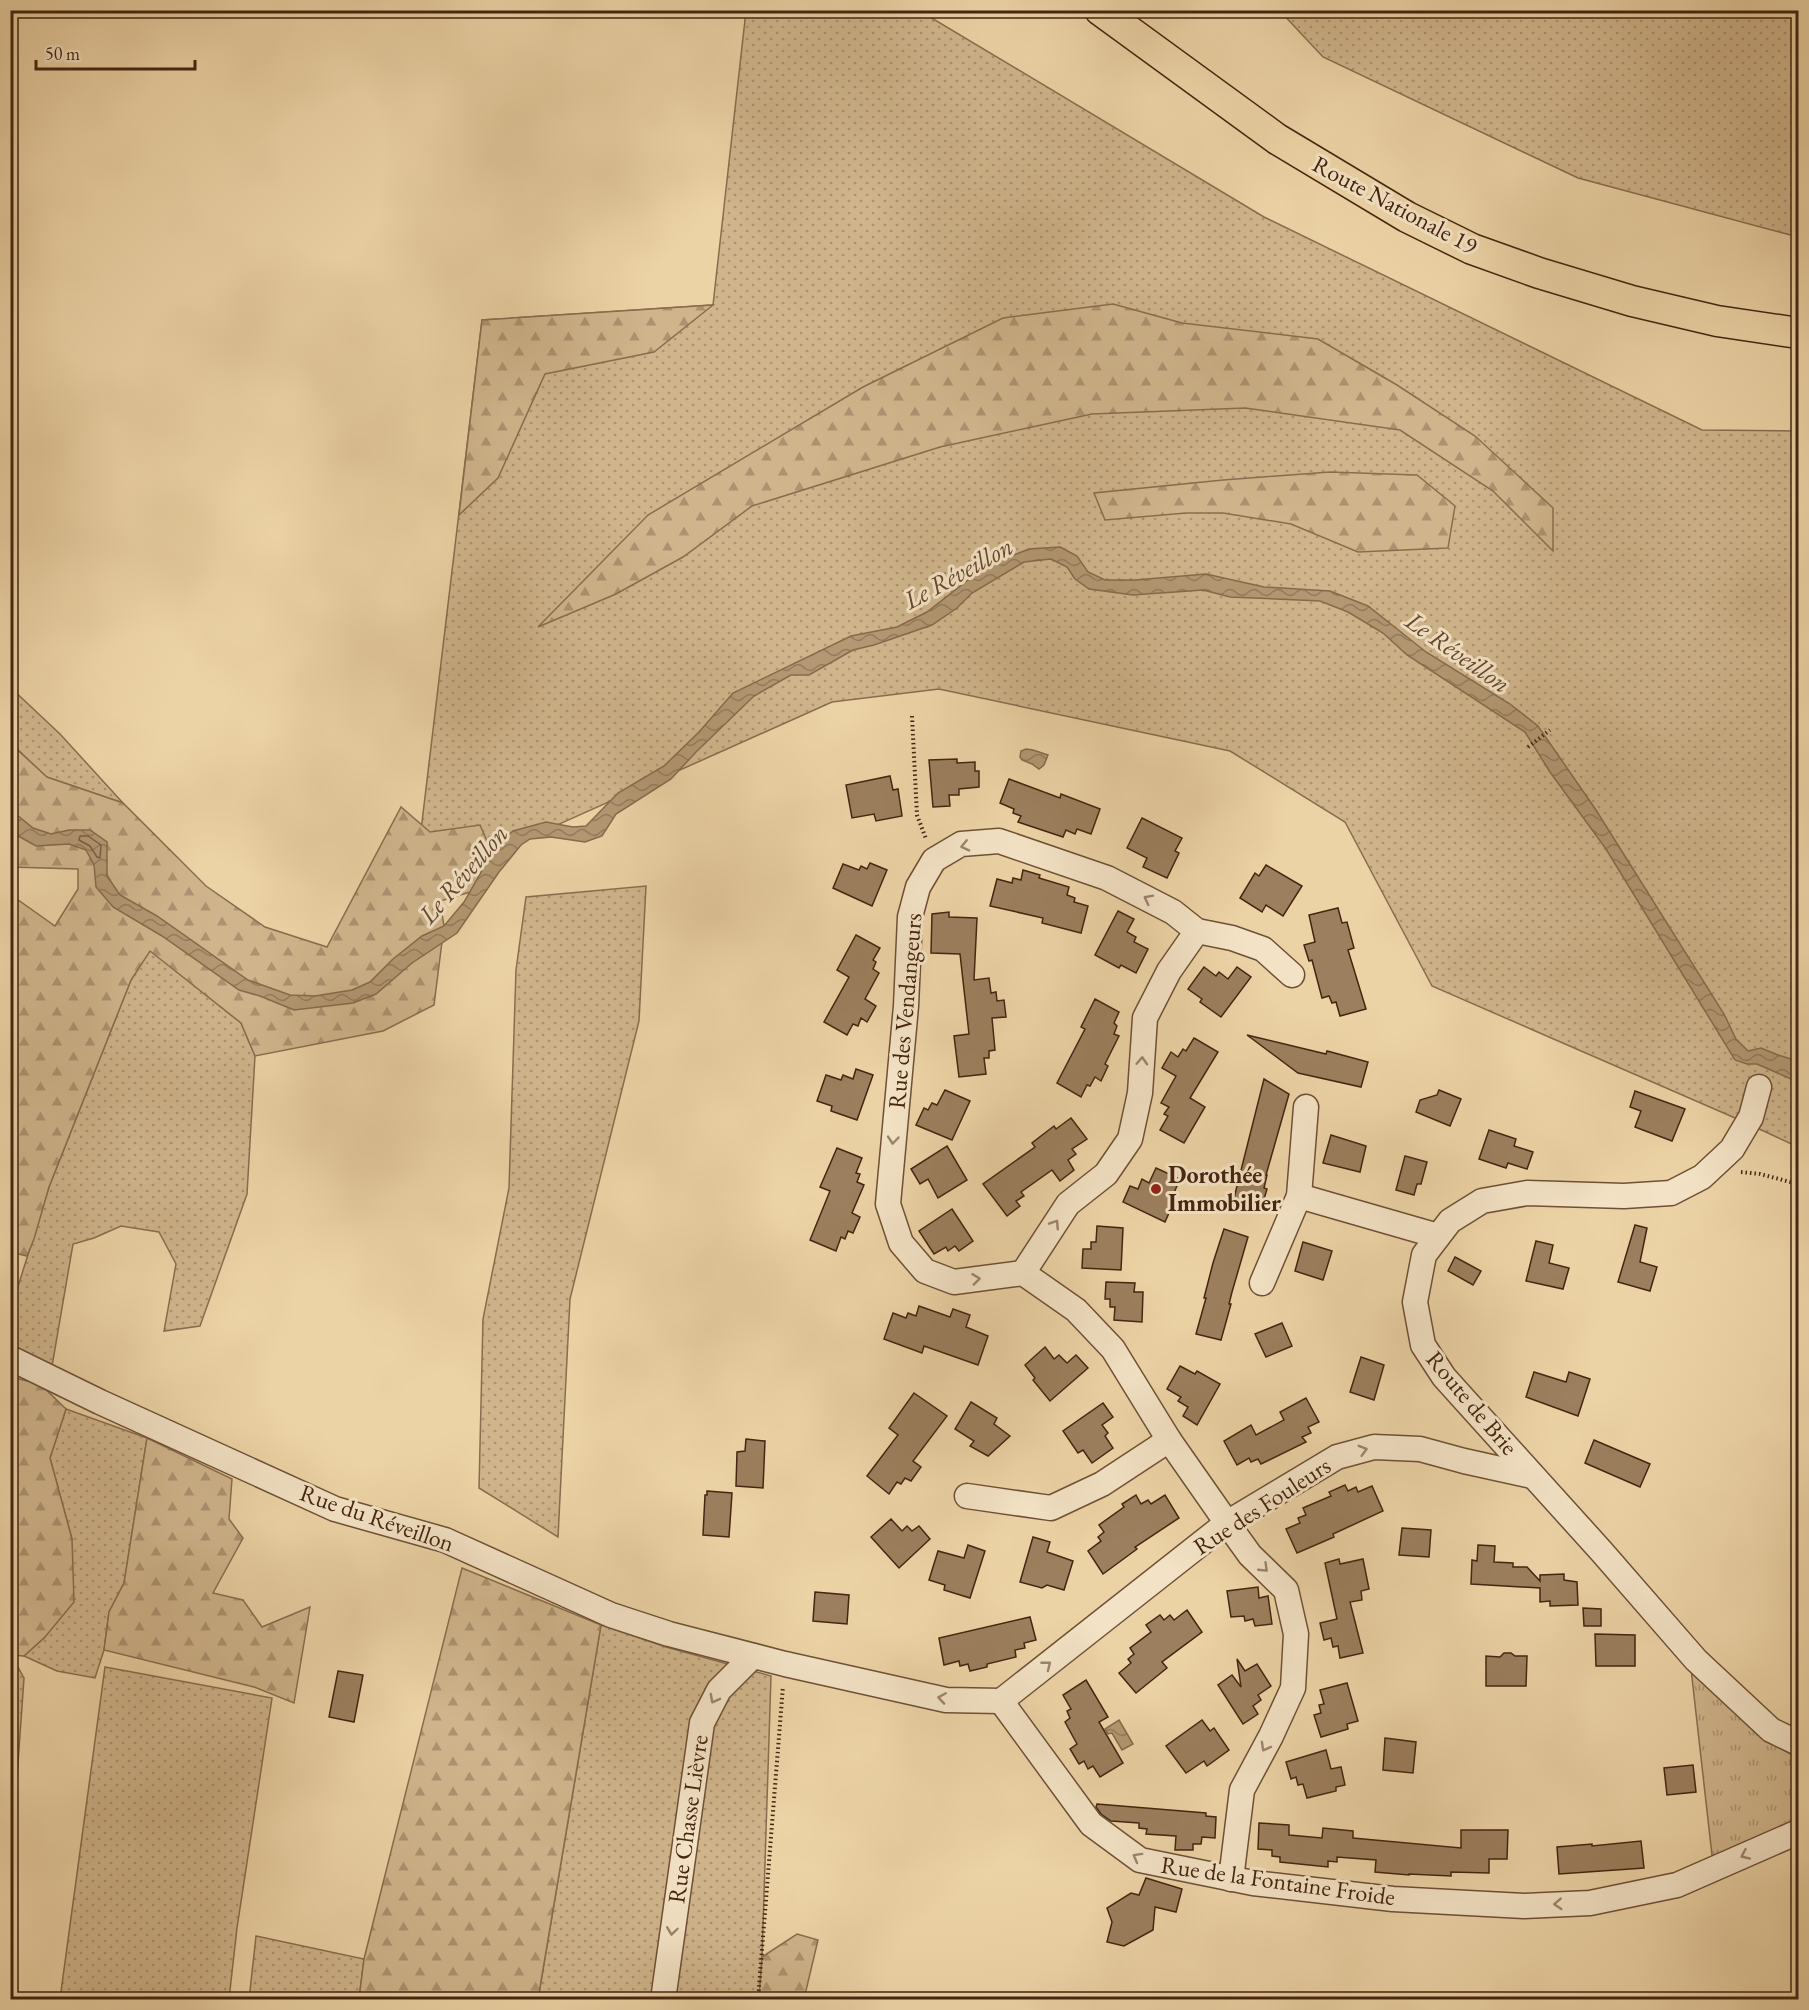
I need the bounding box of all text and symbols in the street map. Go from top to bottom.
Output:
scale bar [36,33,195,71]
text: 50 m [45,42,80,65]
street label: Route Nationale 19 [1307,148,1483,261]
water label: Le Réveillon [896,529,1019,618]
water label: Le Réveillon [1398,603,1517,700]
water label: Le Réveillon [410,817,515,931]
one-way arrow [960,838,970,851]
one-way arrow [1144,895,1154,906]
street label: Rue des Vendangeurs [881,912,928,1110]
one-way arrow [1136,1056,1149,1065]
one-way arrow [887,1136,900,1145]
place label: Dorothée Immobilier [1168,1159,1281,1218]
marker: Dorothée Immobilier [1149,1182,1163,1196]
one-way arrow [1047,1220,1059,1230]
one-way arrow [972,1273,981,1286]
street label: Route de Brie [1420,1344,1525,1461]
one-way arrow [1357,1445,1367,1457]
street label: Rue des Fouleurs [1187,1450,1336,1562]
street label: Rue du Réveillon [296,1477,459,1559]
one-way arrow [1256,1561,1267,1572]
one-way arrow [1040,1661,1051,1672]
one-way arrow [710,1693,721,1704]
one-way arrow [938,1693,947,1705]
street label: Rue Chasse Lièvre [660,1733,715,1905]
one-way arrow [1261,1740,1272,1751]
one-way arrow [1740,1848,1751,1860]
street label: Rue de la Fontaine Froide [1159,1849,1397,1912]
one-way arrow [1133,1853,1143,1864]
one-way arrow [1554,1898,1563,1911]
one-way arrow [667,1927,679,1936]

